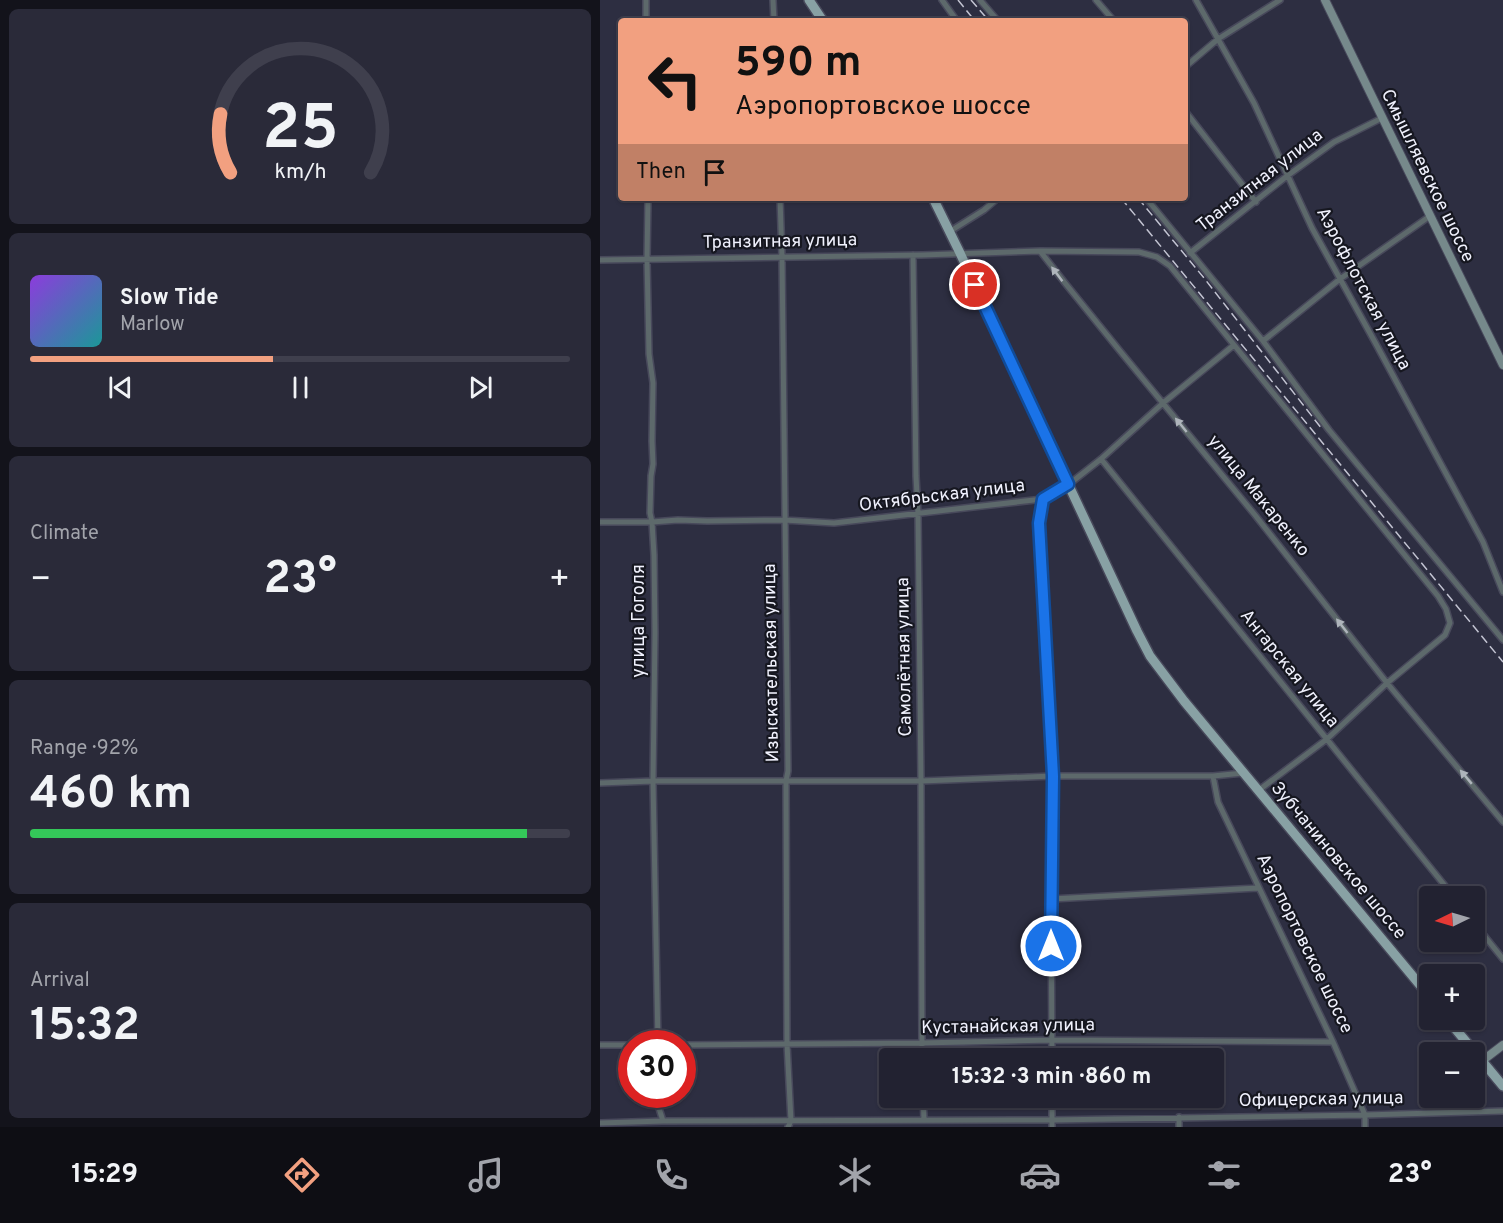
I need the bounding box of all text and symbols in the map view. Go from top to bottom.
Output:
text: 590 m [735,38,862,91]
icon: left [636,42,714,120]
street label: Смышляевское шоссе [1375,86,1479,266]
text: Аэропортовское шоссе [735,90,1031,124]
text: 25 [262,92,338,171]
street label: Транзитная улица [1192,124,1328,238]
icon: arrive [698,156,731,189]
text: Then [636,159,686,186]
text: km/h [274,160,326,187]
street label: Аэрофлотская улица [1310,204,1416,374]
street label: Транзитная улица [703,229,857,255]
pin [949,259,1000,310]
one-way arrow [1052,266,1064,281]
icon: arrive [958,268,991,301]
text: Slow Tide [120,285,219,312]
text: Marlow [120,312,184,338]
icon: previous [104,371,137,404]
icon: pause [284,371,317,404]
icon: next [464,371,497,404]
one-way arrow [1174,417,1187,433]
street label: улица Макаренко [1202,430,1314,562]
street label: Октябрьская улица [858,474,1026,518]
text: Climate [30,521,99,547]
text: 23° [263,552,337,609]
text: − [30,560,51,602]
text: + [549,560,570,602]
street label: Изыскательская улица [759,563,785,763]
street label: улица Гоголя [628,564,651,678]
street label: Самолётная улица [892,577,918,737]
street label: Ангарская улица [1234,605,1344,733]
one-way arrow [1336,618,1349,634]
text: Range · 92% [30,736,138,762]
text: 460 km [30,767,192,824]
one-way arrow [1459,769,1472,785]
street label: Зубчаниновское шоссе [1265,777,1411,945]
street label: Аэропортовское шоссе [1250,850,1358,1038]
north arrow [1419,886,1485,952]
map controls [1419,886,1485,1108]
position arrow [1019,914,1083,978]
button: + [1419,964,1485,1030]
text: Arrival [30,968,90,994]
text: 15:32 [30,999,140,1056]
street label: Кустанайская улица [921,1014,1095,1040]
speed limit sign: 30 [618,1030,696,1108]
button: − [1419,1042,1485,1108]
text: 15:32 · 3 min · 860 m [952,1064,1151,1091]
street label: Офицерская улица [1238,1087,1404,1113]
icon: directions [281,1154,323,1196]
icon: music [465,1154,507,1196]
icon: phone [650,1154,692,1196]
icon: climate [834,1154,876,1196]
icon: car [1019,1154,1061,1196]
icon: filters [1203,1154,1245,1196]
text: 15:29 [71,1158,138,1192]
text: 23° [1388,1158,1432,1192]

